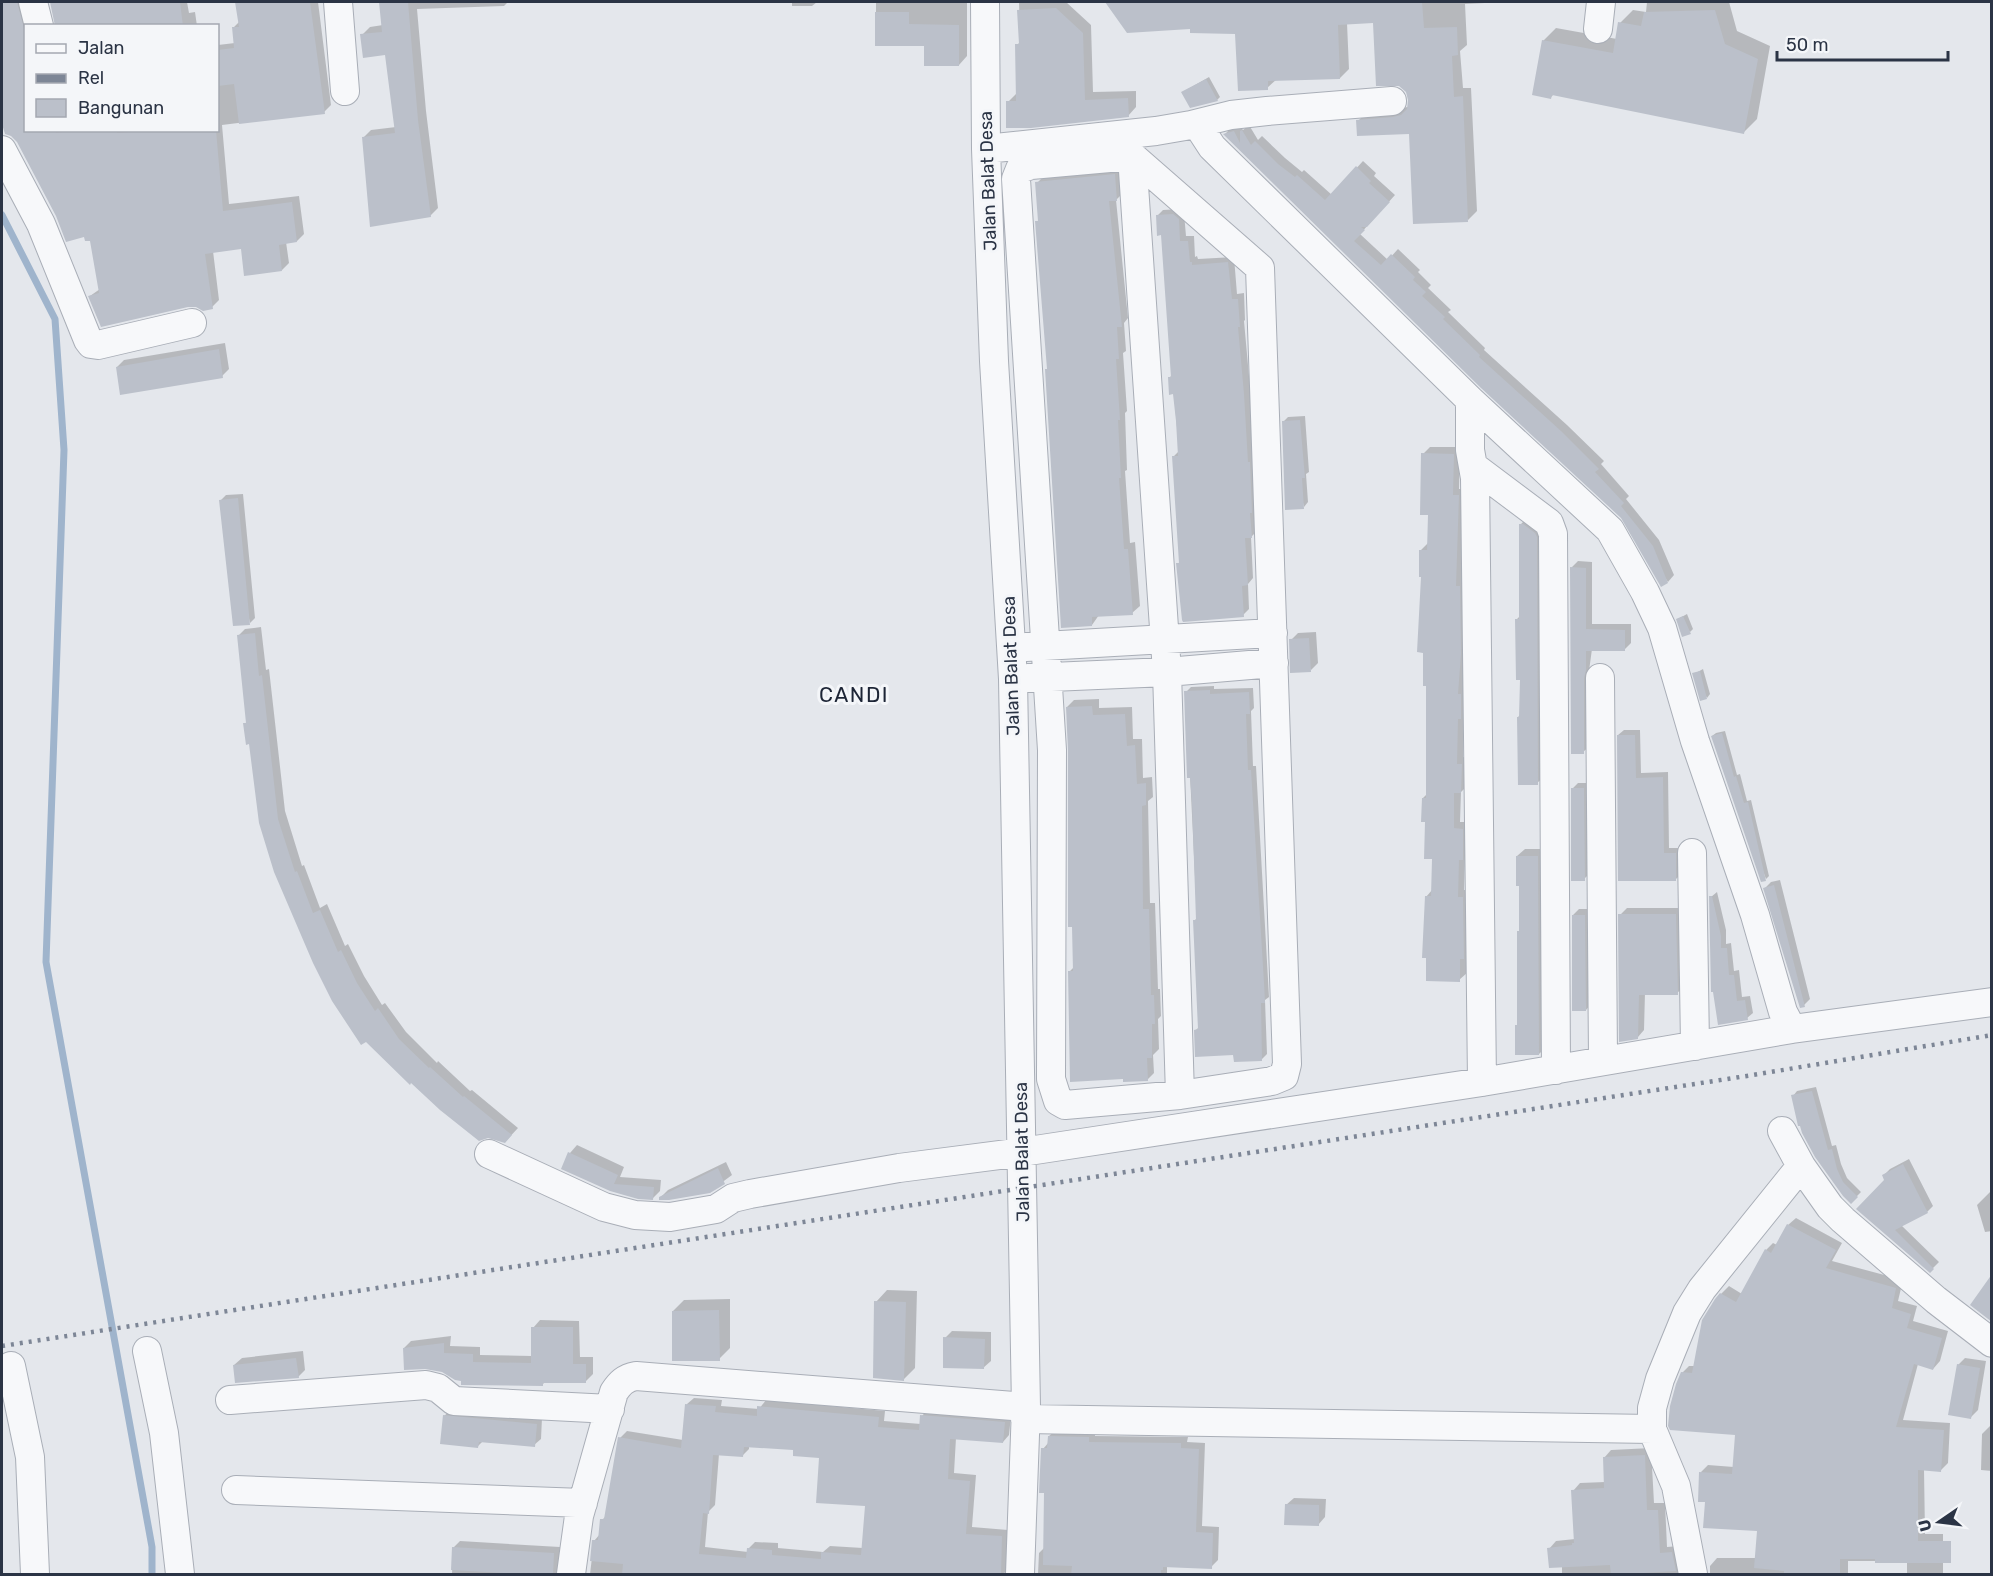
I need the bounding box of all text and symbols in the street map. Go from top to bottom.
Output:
legend [24,24,219,132]
scale bar [1777,24,1948,62]
text: 50 m [1786,34,1829,56]
text: Jalan [78,37,125,59]
text: Rel [78,67,104,89]
text: Bangunan [78,97,164,119]
street label: Jalan Balat Desa [975,111,1001,251]
street label: Jalan Balat Desa [998,596,1024,736]
district label: CANDI [819,682,889,707]
street label: Jalan Balat Desa [1010,1082,1034,1222]
north arrow [1909,1492,1969,1552]
text: U [1914,1518,1936,1533]

